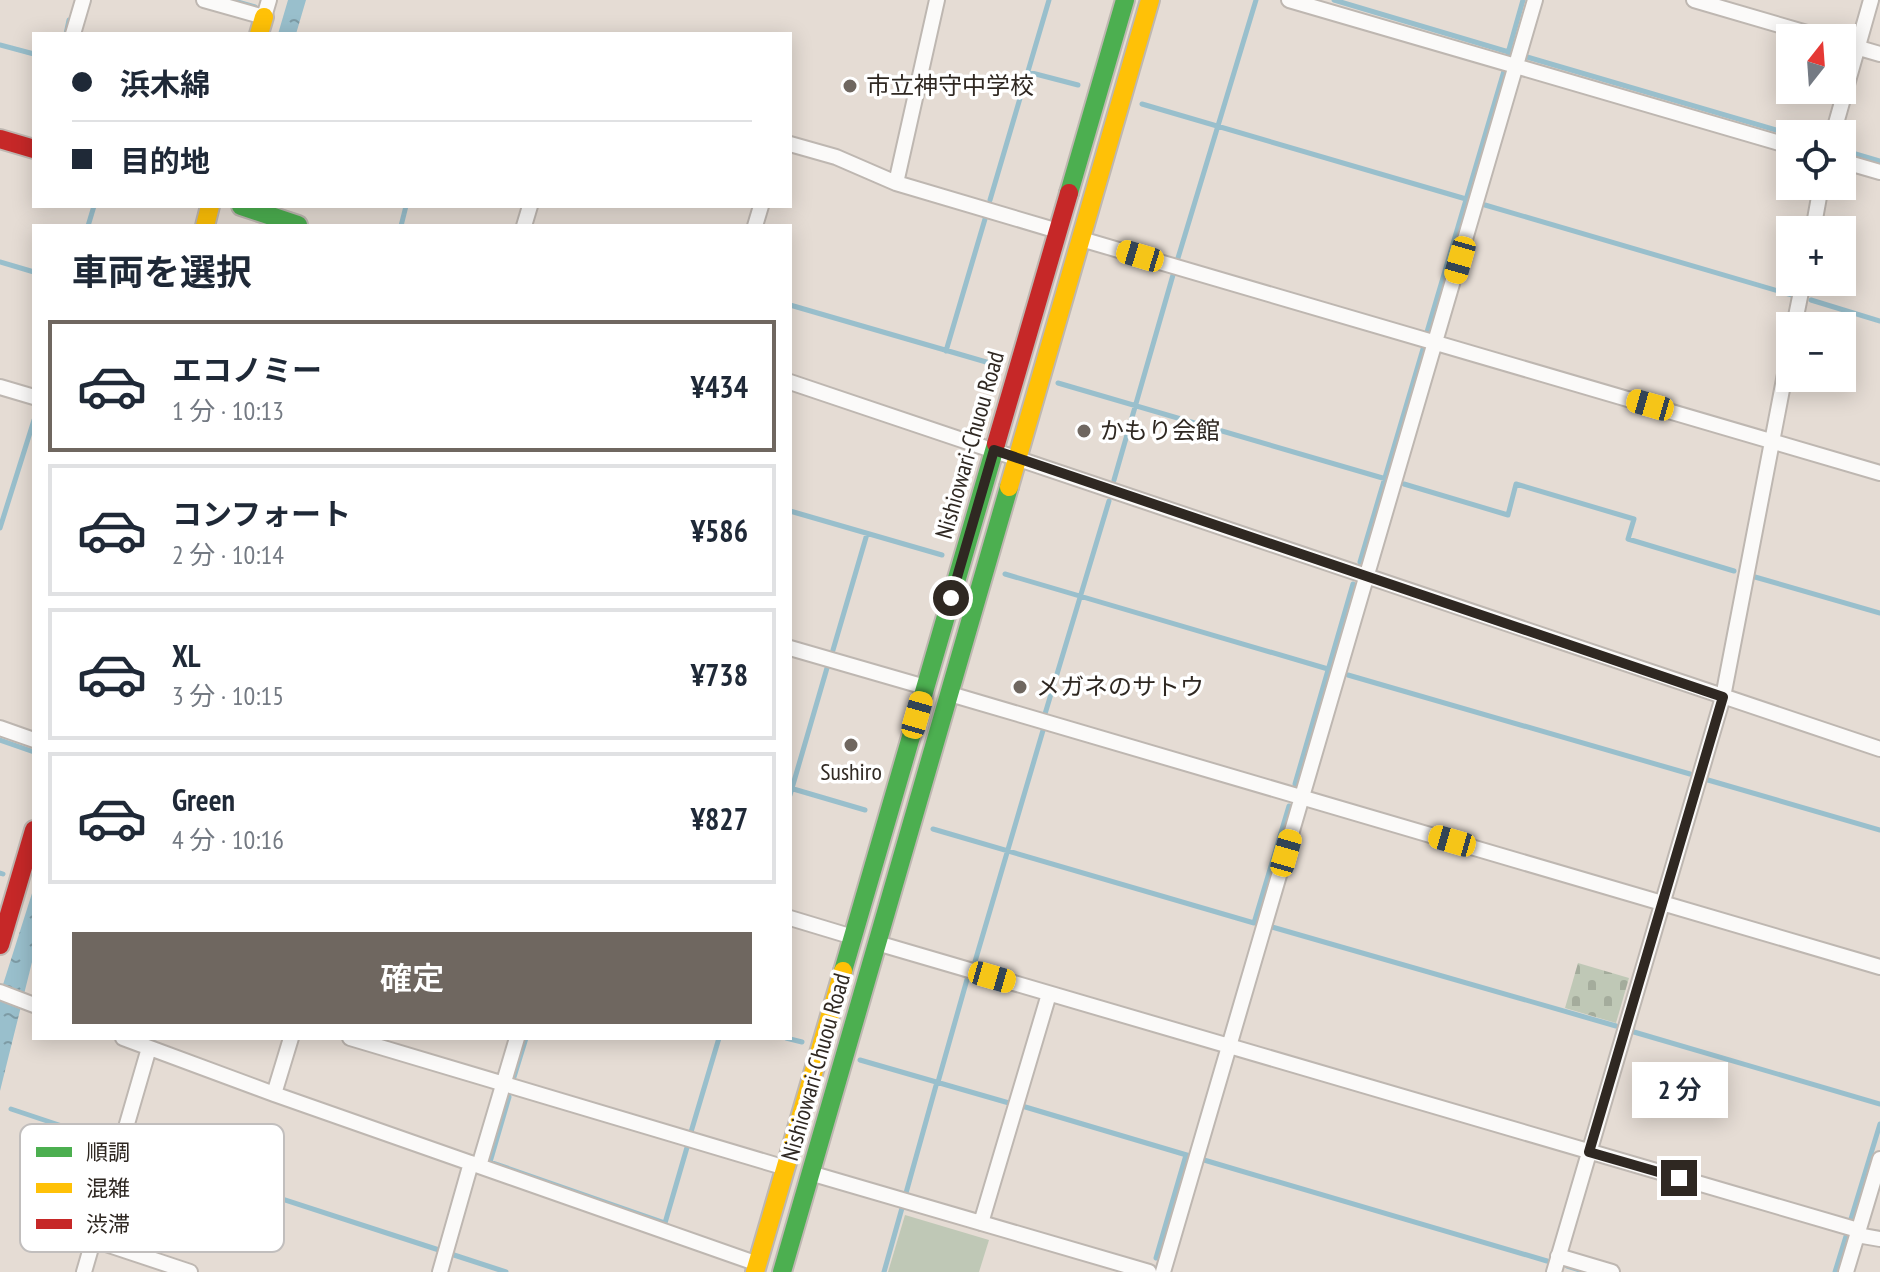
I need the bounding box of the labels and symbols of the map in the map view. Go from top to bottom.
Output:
north arrow [1776,24,1856,104]
place label: 市立神守中学校 [866,70,1034,101]
marker: 市立神守中学校 [841,77,859,95]
car [1442,234,1478,286]
car [1114,238,1166,274]
street label: Nishiowari-Chuou Road [928,348,1011,542]
car [1624,387,1676,423]
place label: かもり会館 [1100,415,1220,446]
marker: かもり会館 [1075,422,1093,440]
route start [933,580,969,616]
place label: メガネのサトウ [1036,671,1204,702]
marker: メガネのサトウ [1011,678,1029,696]
car [899,689,935,741]
marker: Sushiro [842,736,860,754]
place label: Sushiro [820,756,882,787]
car [1426,823,1478,859]
car [1268,827,1304,879]
car [966,959,1018,995]
street label: Nishiowari-Chuou Road [774,970,857,1164]
callout: 2 分 [1631,1062,1727,1118]
legend [20,1124,284,1252]
text: 順調 [86,1138,130,1166]
route end [1661,1160,1697,1196]
text: 混雑 [86,1174,130,1202]
text: 渋滞 [86,1210,130,1238]

